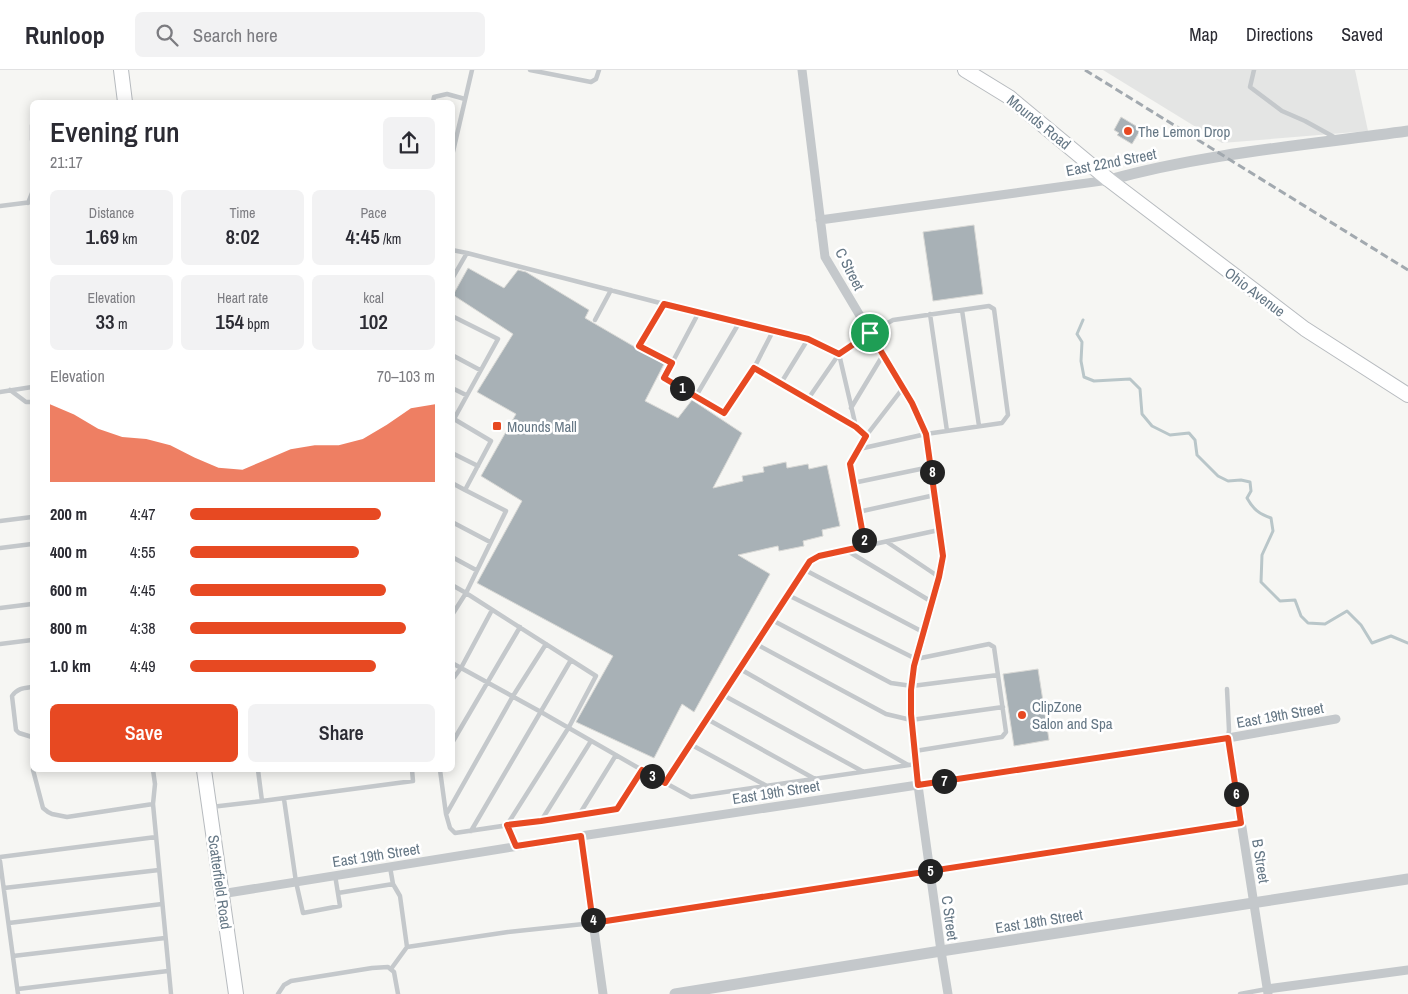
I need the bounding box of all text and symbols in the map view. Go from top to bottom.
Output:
search box [135,12,485,57]
text: Runloop [25,19,105,51]
icon: search [153,21,181,49]
text: Search here [193,22,278,48]
text: Map [1189,22,1218,47]
text: Directions [1246,22,1313,47]
text: Saved [1341,22,1383,47]
street label: Mounds Road [1003,90,1075,154]
text: Evening run [50,113,180,151]
button: share [383,117,435,169]
place label: The Lemon Drop [1138,121,1230,142]
marker: The Lemon Drop [1122,125,1134,137]
street label: East 22nd Street [1064,143,1159,181]
text: 21:17 [50,151,83,173]
text: Distance [89,204,134,222]
text: Time [230,204,255,222]
text: Pace [360,204,387,222]
text: 1.69 [85,222,119,251]
text: 8:02 [225,222,260,251]
text: 4:45 [346,222,380,251]
text: km [119,230,138,248]
text: /km [380,230,401,248]
street label: C Street [830,244,870,294]
street label: Ohio Avenue [1220,262,1290,322]
text: Elevation [88,289,135,307]
text: Heart rate [217,289,268,307]
text: kcal [363,289,384,307]
text: 33 [96,307,115,336]
text: 154 [215,307,244,336]
text: 102 [359,307,388,336]
pin [849,312,891,354]
text: m [115,315,127,333]
text: bpm [244,315,270,333]
icon: arrive [856,319,884,347]
text: Elevation [50,365,105,387]
text: 70–103 m [377,365,435,387]
pin: 1 [670,376,694,400]
text: 1 [679,379,686,397]
place label: Mounds Mall [507,416,577,437]
marker: Mounds Mall [491,420,503,432]
pin: 8 [920,460,944,484]
text: 8 [929,463,936,481]
text: 200 m [50,503,87,525]
text: 4:47 [130,503,156,525]
pin: 2 [852,528,876,552]
text: 2 [861,531,868,549]
text: 400 m [50,541,87,563]
text: 4:55 [130,541,156,563]
text: 600 m [50,579,87,601]
text: 4:45 [130,579,156,601]
text: 800 m [50,617,87,639]
text: 4:38 [130,617,156,639]
text: 1.0 km [50,655,91,677]
text: 4:49 [130,655,156,677]
place label: ClipZone Salon and Spa [1032,696,1113,734]
street label: East 19th Street [1235,697,1326,733]
button: Save [50,704,238,762]
button: Share [248,704,435,762]
marker: ClipZone Salon and Spa [1016,709,1028,721]
pin: 3 [640,764,664,788]
text: 3 [649,767,656,785]
pin: 7 [932,768,956,794]
text: 7 [941,772,948,790]
street label: East 19th Street [731,775,822,809]
pin: 6 [1224,782,1248,806]
text: 6 [1233,785,1240,803]
street label: Scatterfield Road [203,833,237,931]
street label: B Street [1247,837,1275,885]
street label: East 19th Street [331,838,422,872]
pin: 5 [918,858,942,884]
text: 5 [927,862,934,880]
street label: C Street [936,894,964,942]
street label: East 18th Street [994,904,1085,938]
pin: 4 [580,908,606,932]
text: 4 [590,911,597,929]

